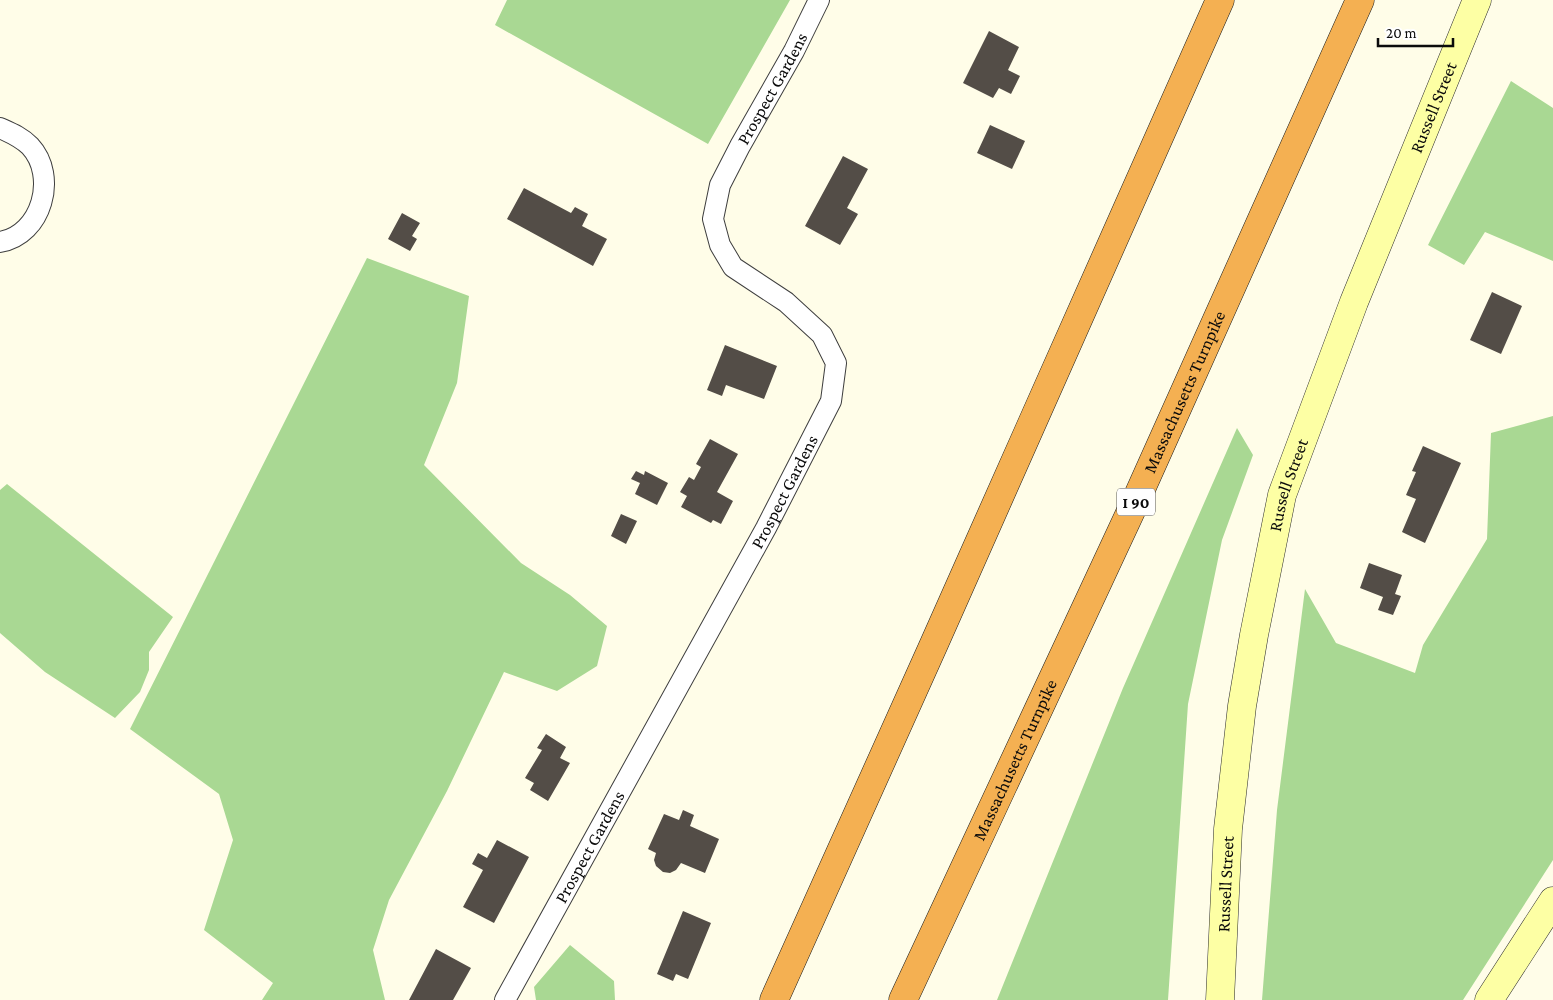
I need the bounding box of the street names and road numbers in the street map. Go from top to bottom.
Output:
street label: Prospect Gardens [733,29,811,148]
street label: Russell Street [1406,58,1461,156]
street label: Massachusetts Turnpike [1139,308,1229,476]
street label: Prospect Gardens [747,432,822,552]
street label: Russell Street [1265,435,1313,533]
road number: I 90 [1117,488,1155,516]
street label: Massachusetts Turnpike [969,676,1061,844]
street label: Prospect Gardens [551,787,629,906]
street label: Russell Street [1213,834,1238,933]

